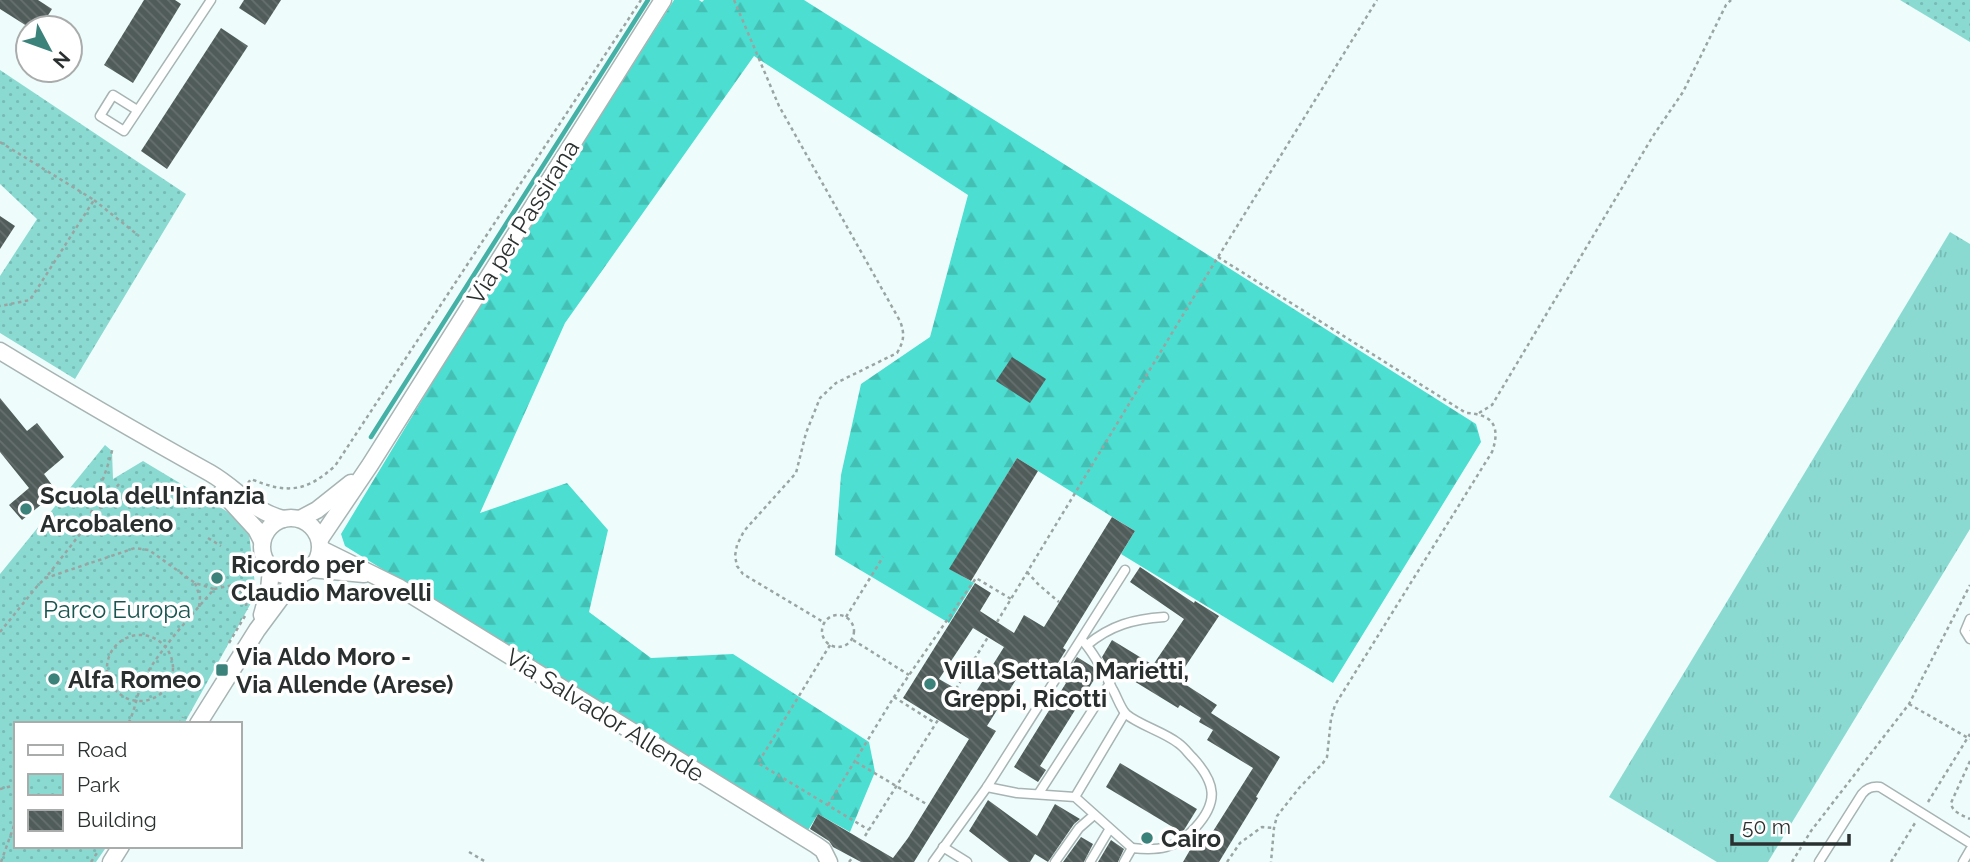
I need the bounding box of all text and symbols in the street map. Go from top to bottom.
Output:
north arrow [14,14,84,84]
text: N [49,47,75,73]
street label: Via per Passirana [461,134,585,310]
place label: Scuola dell'Infanzia Arcobaleno [40,481,265,538]
marker: Scuola dell'Infanzia Arcobaleno [18,501,34,517]
place label: Ricordo per Claudio Marovelli [231,550,432,607]
marker: Ricordo per Claudio Marovelli [209,570,225,586]
park label: Parco Europa [43,595,191,624]
place label: Via Aldo Moro - Via Allende (Arese) [236,642,453,699]
street label: Via Salvador Allende [500,642,710,788]
place label: Villa Settala, Marietti, Greppi, Ricotti [944,656,1189,713]
marker: Via Aldo Moro - Via Allende (Arese) [214,662,230,678]
place label: Alfa Romeo [68,665,201,694]
marker: Alfa Romeo [46,671,62,687]
marker: Villa Settala, Marietti, Greppi, Ricotti [922,676,938,692]
legend [14,722,242,848]
text: Road [77,737,127,762]
text: Park [77,772,120,797]
scale bar [1732,802,1849,846]
text: Building [77,807,157,832]
text: 50 m [1742,814,1791,839]
place label: Cairo [1161,824,1221,853]
marker: Cairo [1139,830,1155,846]

